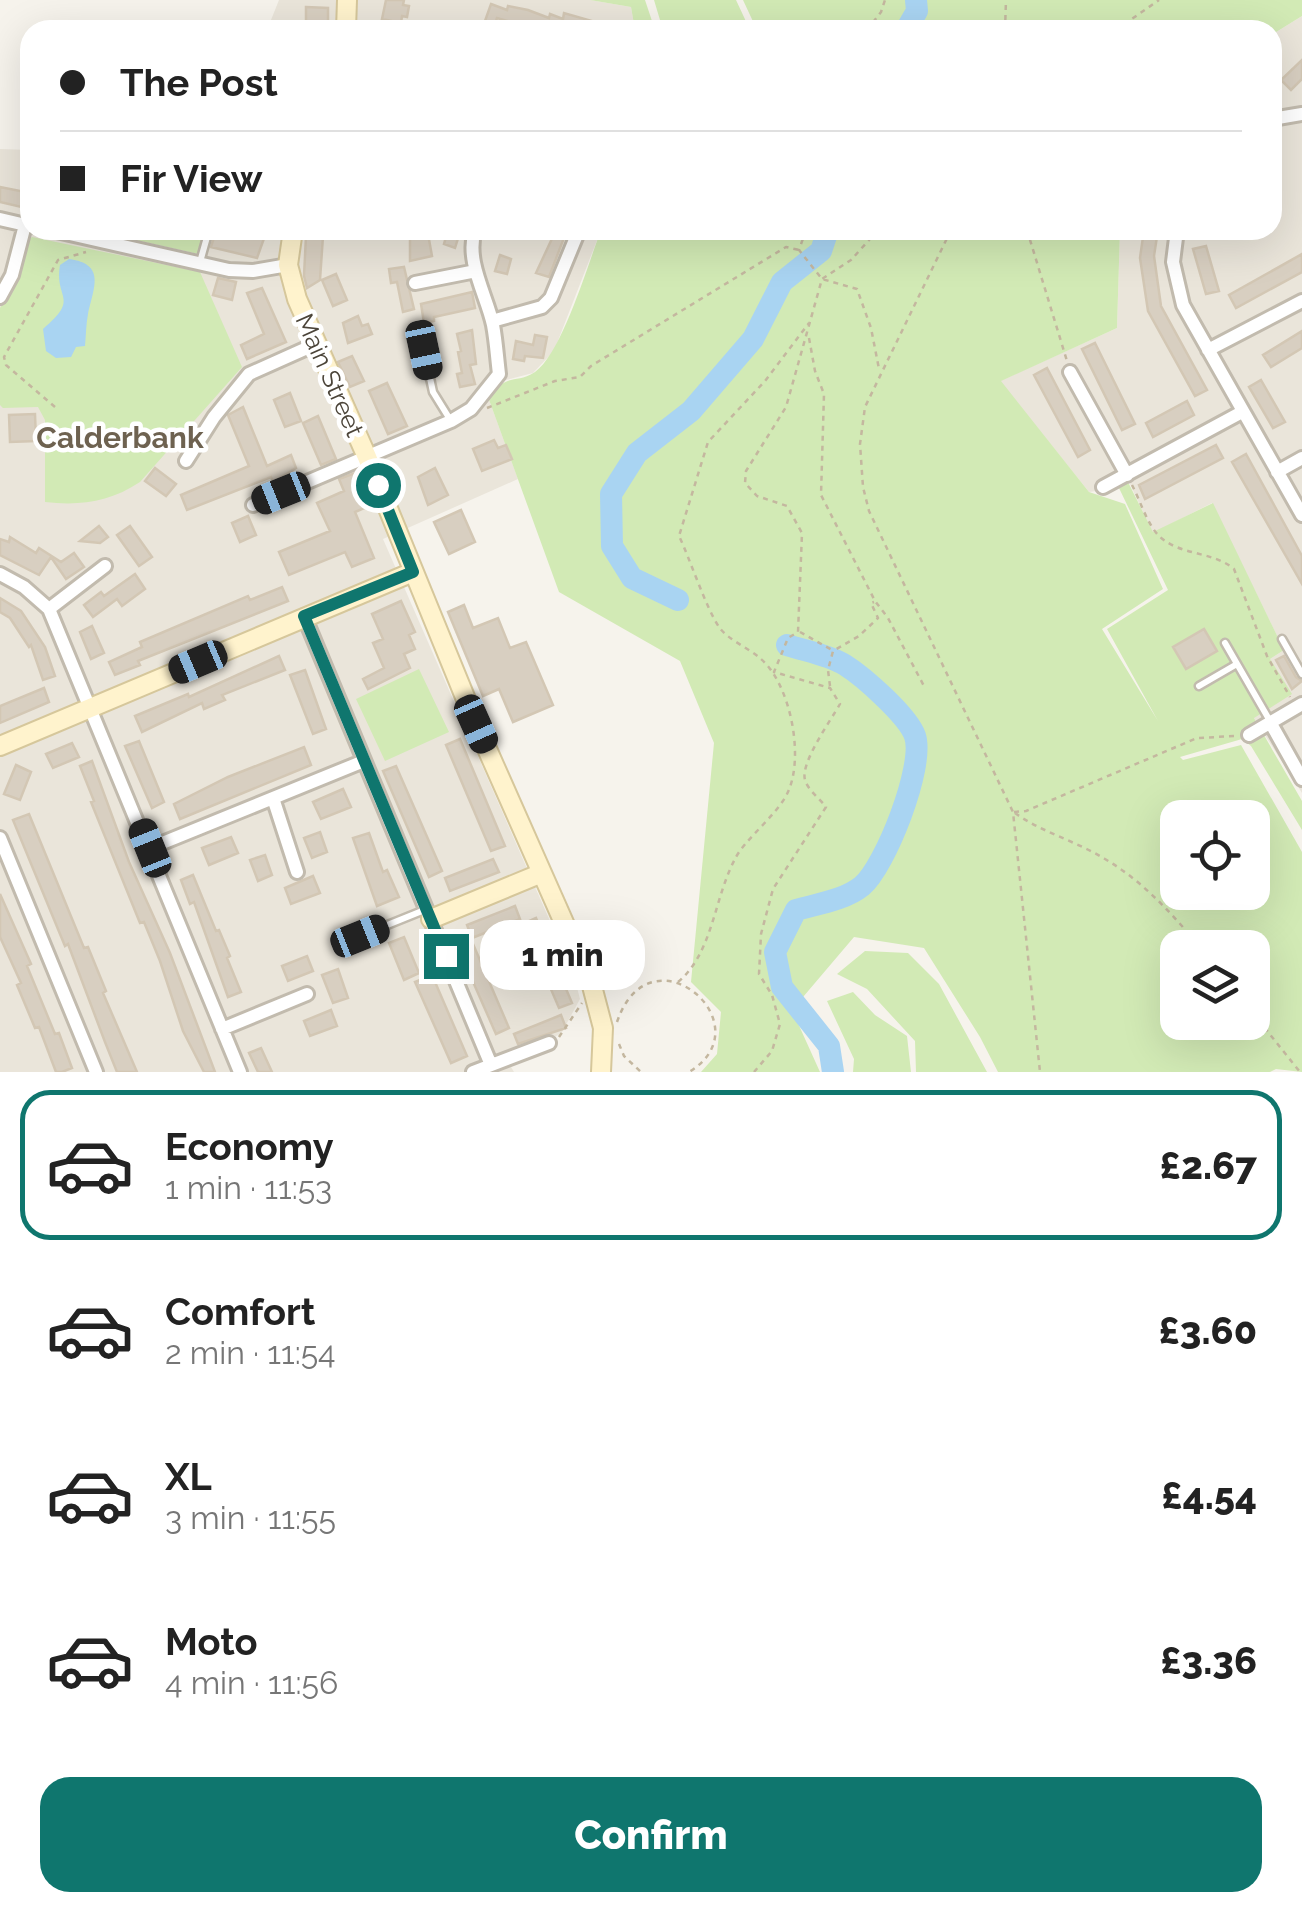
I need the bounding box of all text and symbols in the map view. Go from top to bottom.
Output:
text: The Post [120,60,278,105]
text: Fir View [120,156,263,201]
street label: Main Street [290,309,371,442]
car [403,318,445,382]
district label: Calderbank [36,420,204,455]
route start [356,463,401,508]
car [248,468,314,518]
car [165,636,231,688]
car [450,690,502,758]
map controls [1160,800,1270,1040]
button: locate [1160,800,1270,910]
car [125,815,175,881]
car [327,911,393,961]
callout: 1 min [481,921,646,991]
button: layers [1160,930,1270,1040]
route end [424,934,469,979]
text: 1 min [521,936,604,973]
icon: car [45,1120,135,1210]
text: Economy [165,1124,334,1169]
text: £2.67 [1159,1143,1257,1188]
text: 1 min · 11:53 [165,1169,332,1206]
icon: car [45,1285,135,1375]
text: Comfort [165,1289,315,1334]
text: £3.60 [1158,1308,1257,1353]
text: 2 min · 11:54 [165,1334,336,1371]
icon: car [45,1450,135,1540]
text: XL [165,1454,212,1499]
text: £4.54 [1161,1473,1257,1518]
text: 3 min · 11:55 [165,1499,336,1536]
icon: car [45,1615,135,1705]
text: Moto [165,1619,258,1664]
text: £3.36 [1160,1638,1257,1683]
text: 4 min · 11:56 [165,1664,338,1701]
button: Confirm [40,1777,1262,1892]

